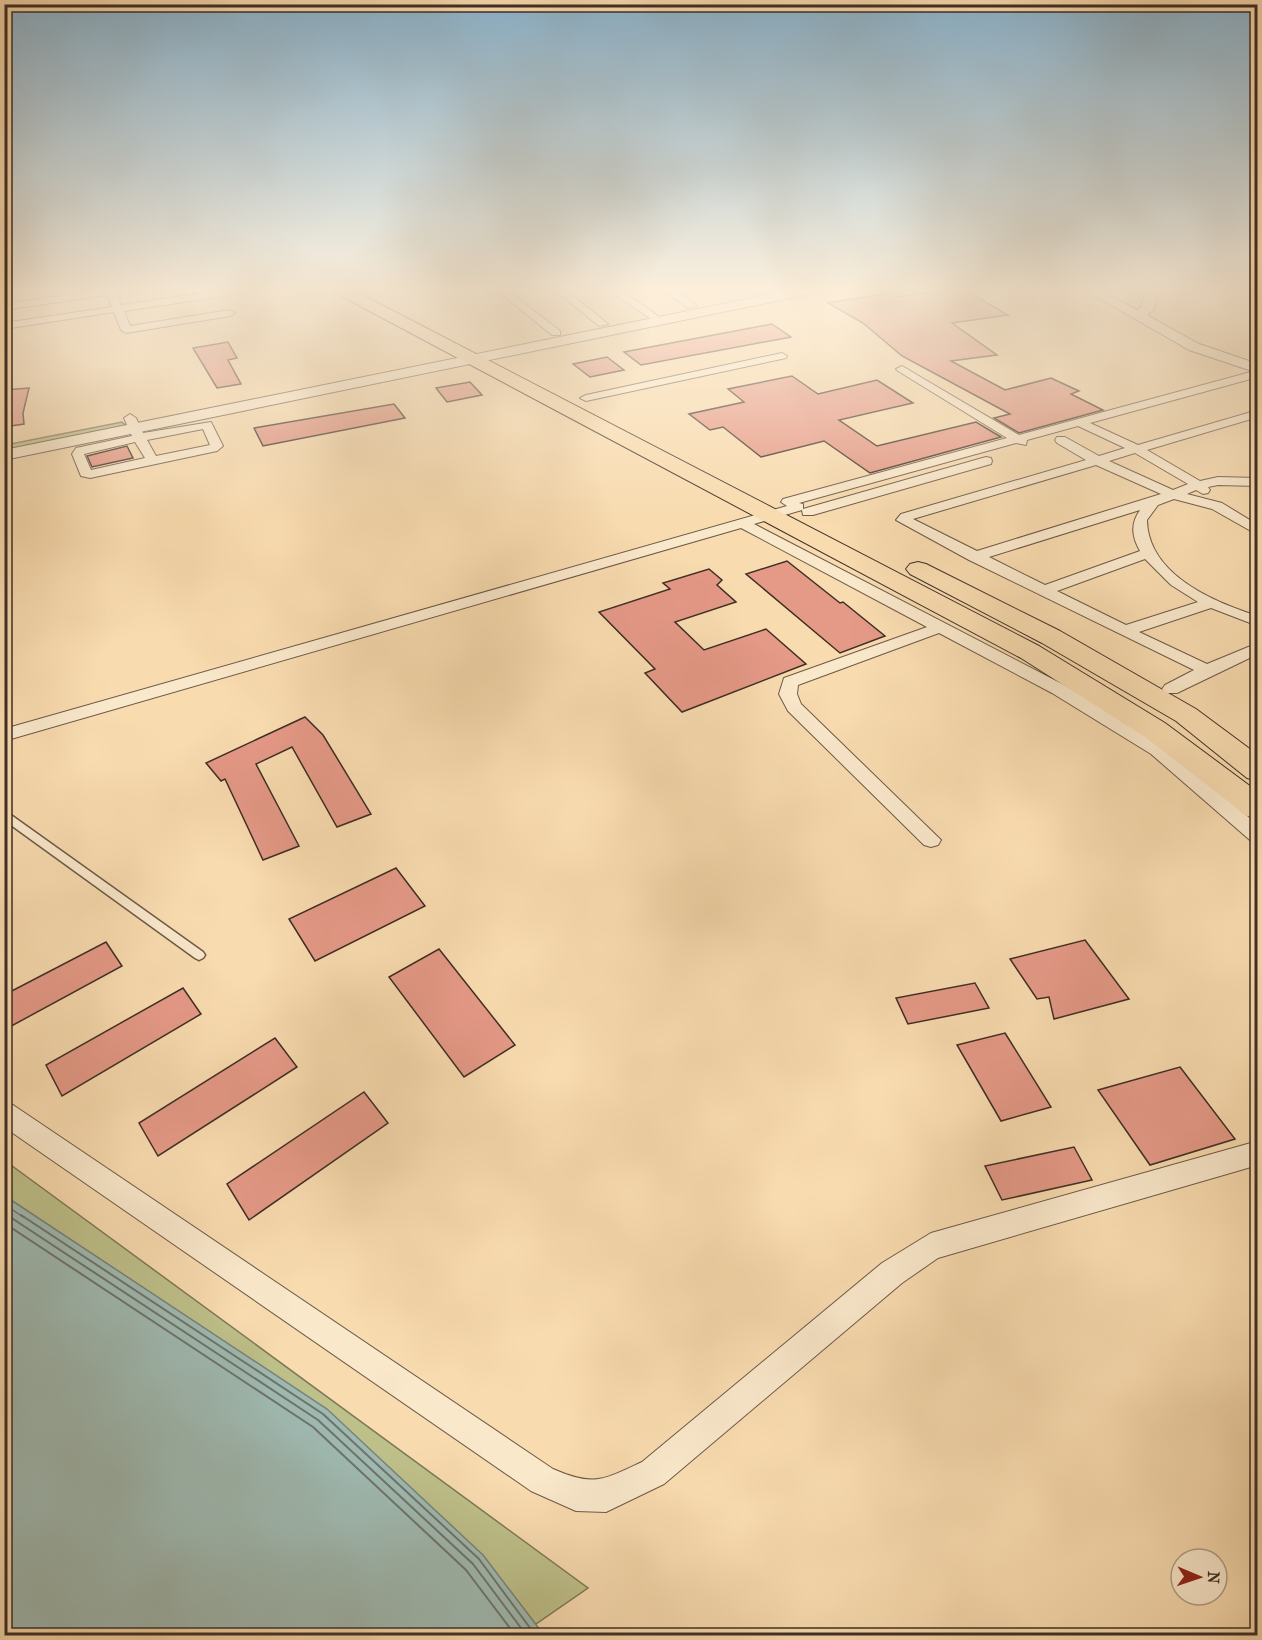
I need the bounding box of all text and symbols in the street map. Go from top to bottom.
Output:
north arrow [1169,1547,1229,1607]
text: N [1204,1571,1223,1585]

